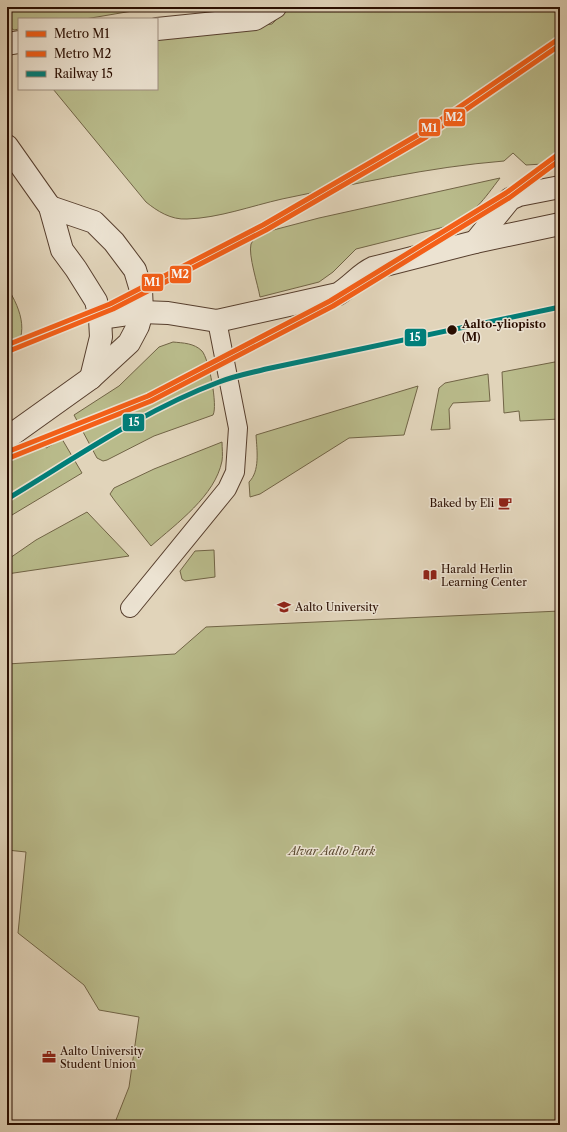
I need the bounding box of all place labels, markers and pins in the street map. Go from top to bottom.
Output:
place label: Aalto-yliopisto (M) [461,317,546,344]
marker: Aalto-yliopisto (M) [445,323,459,337]
cafe icon: Baked by Eli [497,495,513,511]
place label: Baked by Eli [429,496,495,510]
place label: Harald Herlin Learning Center [441,562,527,589]
library icon: Harald Herlin Learning Center [422,567,438,583]
school or university icon: Aalto University [276,599,292,615]
place label: Aalto University [294,600,380,614]
place label: Aalto University Student Union [59,1044,145,1071]
office icon: Aalto University Student Union [41,1049,57,1065]

